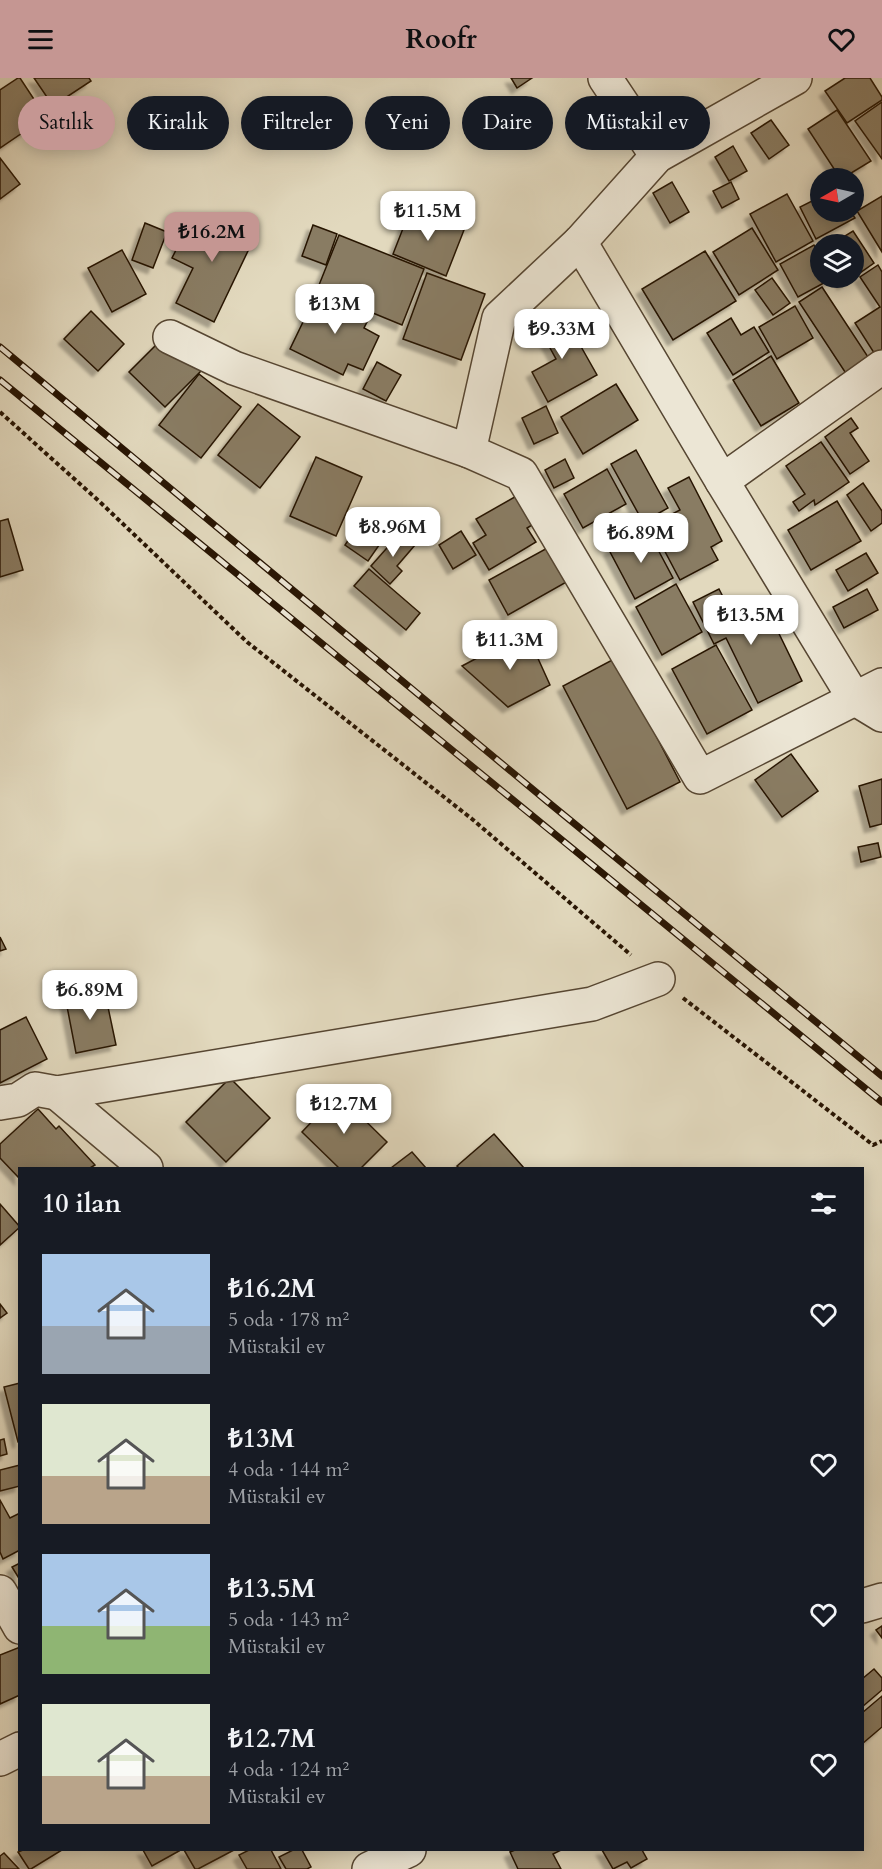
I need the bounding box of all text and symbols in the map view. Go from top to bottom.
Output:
text: Roofr [405,21,477,58]
icon: menu [24,23,57,56]
icon: heart [825,23,858,56]
chip: Satılık [18,96,115,150]
chip: Kiralık [127,96,229,150]
chip: Filtreler [241,96,353,150]
chip: Yeni [365,96,450,150]
chip: Daire [462,96,553,150]
chip: Müstakil ev [565,96,710,150]
north arrow [810,168,864,222]
map controls [810,168,864,288]
pin: ₺11.5M [379,191,477,242]
text: ₺11.5M [394,197,462,224]
pin: ₺16.2M [163,212,261,263]
text: ₺16.2M [178,218,246,245]
button: layers [810,234,864,288]
pin: ₺13M [299,284,371,335]
text: ₺13M [309,290,361,317]
pin: ₺9.33M [513,309,611,360]
text: ₺9.33M [528,315,596,342]
pin: ₺8.96M [344,507,442,558]
text: ₺8.96M [359,513,427,540]
pin: ₺6.89M [592,513,690,564]
text: ₺6.89M [607,519,675,546]
pin: ₺13.5M [702,595,800,646]
text: ₺13.5M [717,601,785,628]
pin: ₺11.3M [461,620,559,671]
text: ₺11.3M [476,626,544,653]
pin: ₺6.89M [41,970,139,1021]
text: ₺6.89M [56,976,124,1003]
pin: ₺12.7M [295,1084,393,1135]
text: ₺12.7M [310,1090,378,1117]
text: 10 ilan [42,1186,121,1221]
icon: filters [807,1187,840,1220]
text: ₺16.2M [228,1271,316,1306]
icon: home [90,1278,162,1350]
icon: heart [807,1298,840,1331]
text: 5 oda · 178 m² [228,1306,349,1333]
text: Müstakil ev [228,1333,325,1360]
text: ₺13M [228,1421,295,1456]
icon: home [90,1428,162,1500]
icon: heart [807,1448,840,1481]
text: 4 oda · 144 m² [228,1456,349,1483]
text: Müstakil ev [228,1483,325,1510]
text: ₺13.5M [228,1571,316,1606]
icon: home [90,1578,162,1650]
icon: heart [807,1598,840,1631]
text: 5 oda · 143 m² [228,1606,349,1633]
text: Müstakil ev [228,1633,325,1660]
text: ₺12.7M [228,1721,316,1756]
icon: home [90,1728,162,1800]
icon: heart [807,1748,840,1781]
text: 4 oda · 124 m² [228,1756,349,1783]
text: Müstakil ev [228,1783,325,1810]

